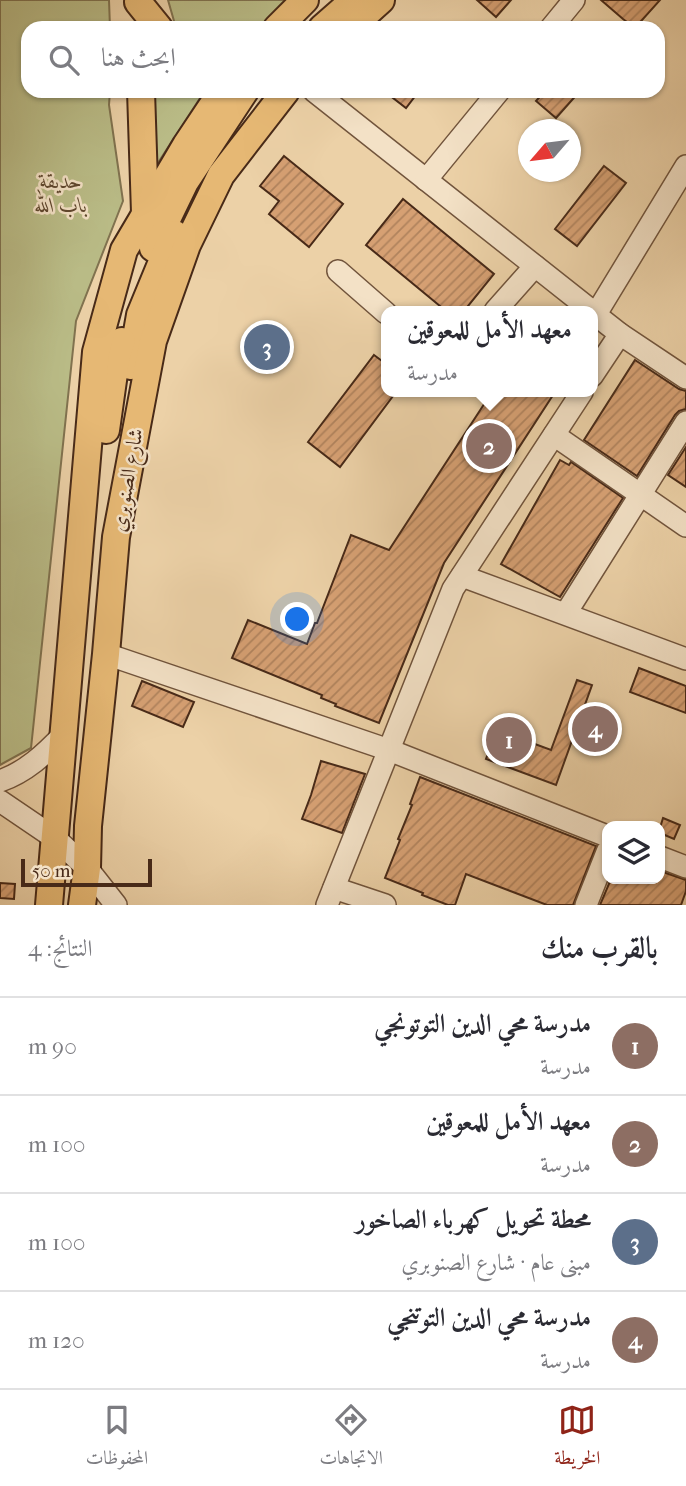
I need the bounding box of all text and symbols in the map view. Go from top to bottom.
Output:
search box [21,21,665,98]
icon: search [45,41,83,79]
text: ابحث هنا [101,42,176,73]
north arrow [518,119,581,182]
park label: حديقة باب الله [35,169,87,218]
popup [381,306,598,397]
text: معهد الأمل للمعوقين [407,314,572,345]
pin: 3 [244,321,290,373]
text: مدرسة [407,359,458,386]
pin: 2 [466,420,512,472]
street label: شارع الصنوبري [106,426,154,535]
your location [280,602,314,636]
pin: 4 [572,703,618,755]
pin: 1 [486,714,532,766]
map controls [602,821,665,884]
button: layers [602,821,665,884]
scale bar [21,856,152,888]
text: 50 m [32,860,71,882]
text: بالقرب منك [541,931,658,966]
text: النتائج: 4 [28,935,92,962]
text: مدرسة محي الدين التوتونجي [374,1008,591,1039]
text: 90 m [28,1033,77,1060]
text: 1 [631,1033,639,1060]
text: مدرسة [540,1053,591,1080]
text: معهد الأمل للمعوقين [426,1106,591,1137]
text: 100 m [28,1131,86,1158]
text: 2 [629,1131,641,1158]
text: مدرسة [540,1151,591,1178]
text: محطة تحويل كهرباء الصاخور [355,1204,591,1235]
text: 100 m [28,1229,86,1256]
text: 3 [630,1229,640,1256]
text: مبنى عام · شارع الصنوبري [401,1249,591,1276]
text: مدرسة محي الدين التوتنجي [387,1302,591,1333]
text: 120 m [28,1327,85,1354]
text: 4 [628,1327,642,1354]
text: مدرسة [540,1347,591,1374]
tab: المحفوظات [86,1401,148,1476]
tab: الاتجاهات [319,1401,383,1476]
tab: الخريطة [554,1401,600,1476]

